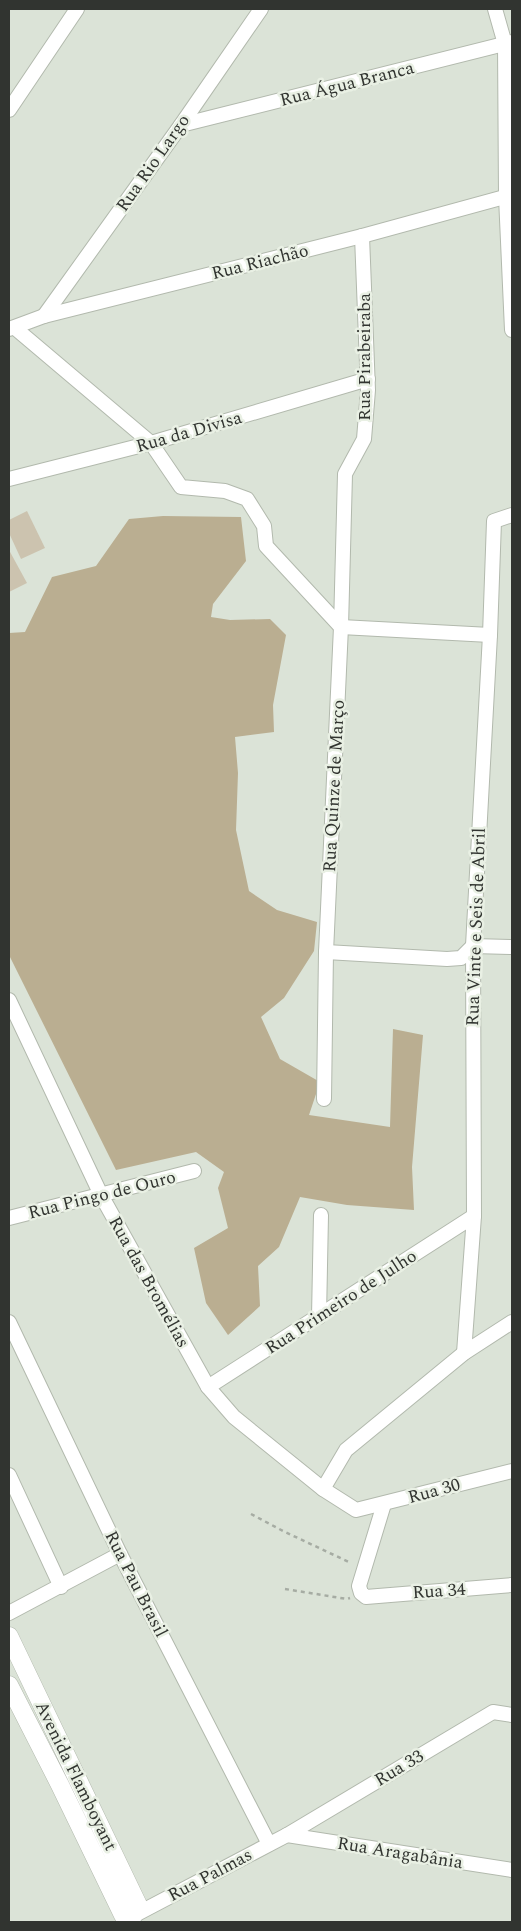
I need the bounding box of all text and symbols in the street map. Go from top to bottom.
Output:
street label: Rua Água Branca [277,54,417,114]
street label: Rua Rio Largo [109,109,197,217]
street label: Rua Riachão [209,237,311,287]
street label: Rua Pirabeiraba [351,293,378,421]
street label: Rua da Divisa [133,404,245,460]
street label: Rua Quinze de Março [316,699,352,873]
street label: Rua Vinte e Seis de Abril [459,827,493,1027]
street label: Rua Pingo de Ouro [25,1164,179,1226]
street label: Rua das Bromélias [102,1211,196,1353]
street label: Rua Primeiro de Julho [260,1243,422,1361]
street label: Rua 30 [405,1471,463,1511]
street label: Rua Pau Brasil [98,1526,174,1642]
street label: Rua 34 [411,1576,467,1606]
street label: Avenida Flamboyant [28,1696,124,1856]
street label: Rua 33 [369,1743,429,1793]
street label: Rua Aragabânia [335,1830,465,1876]
street label: Rua Palmas [163,1841,257,1909]

